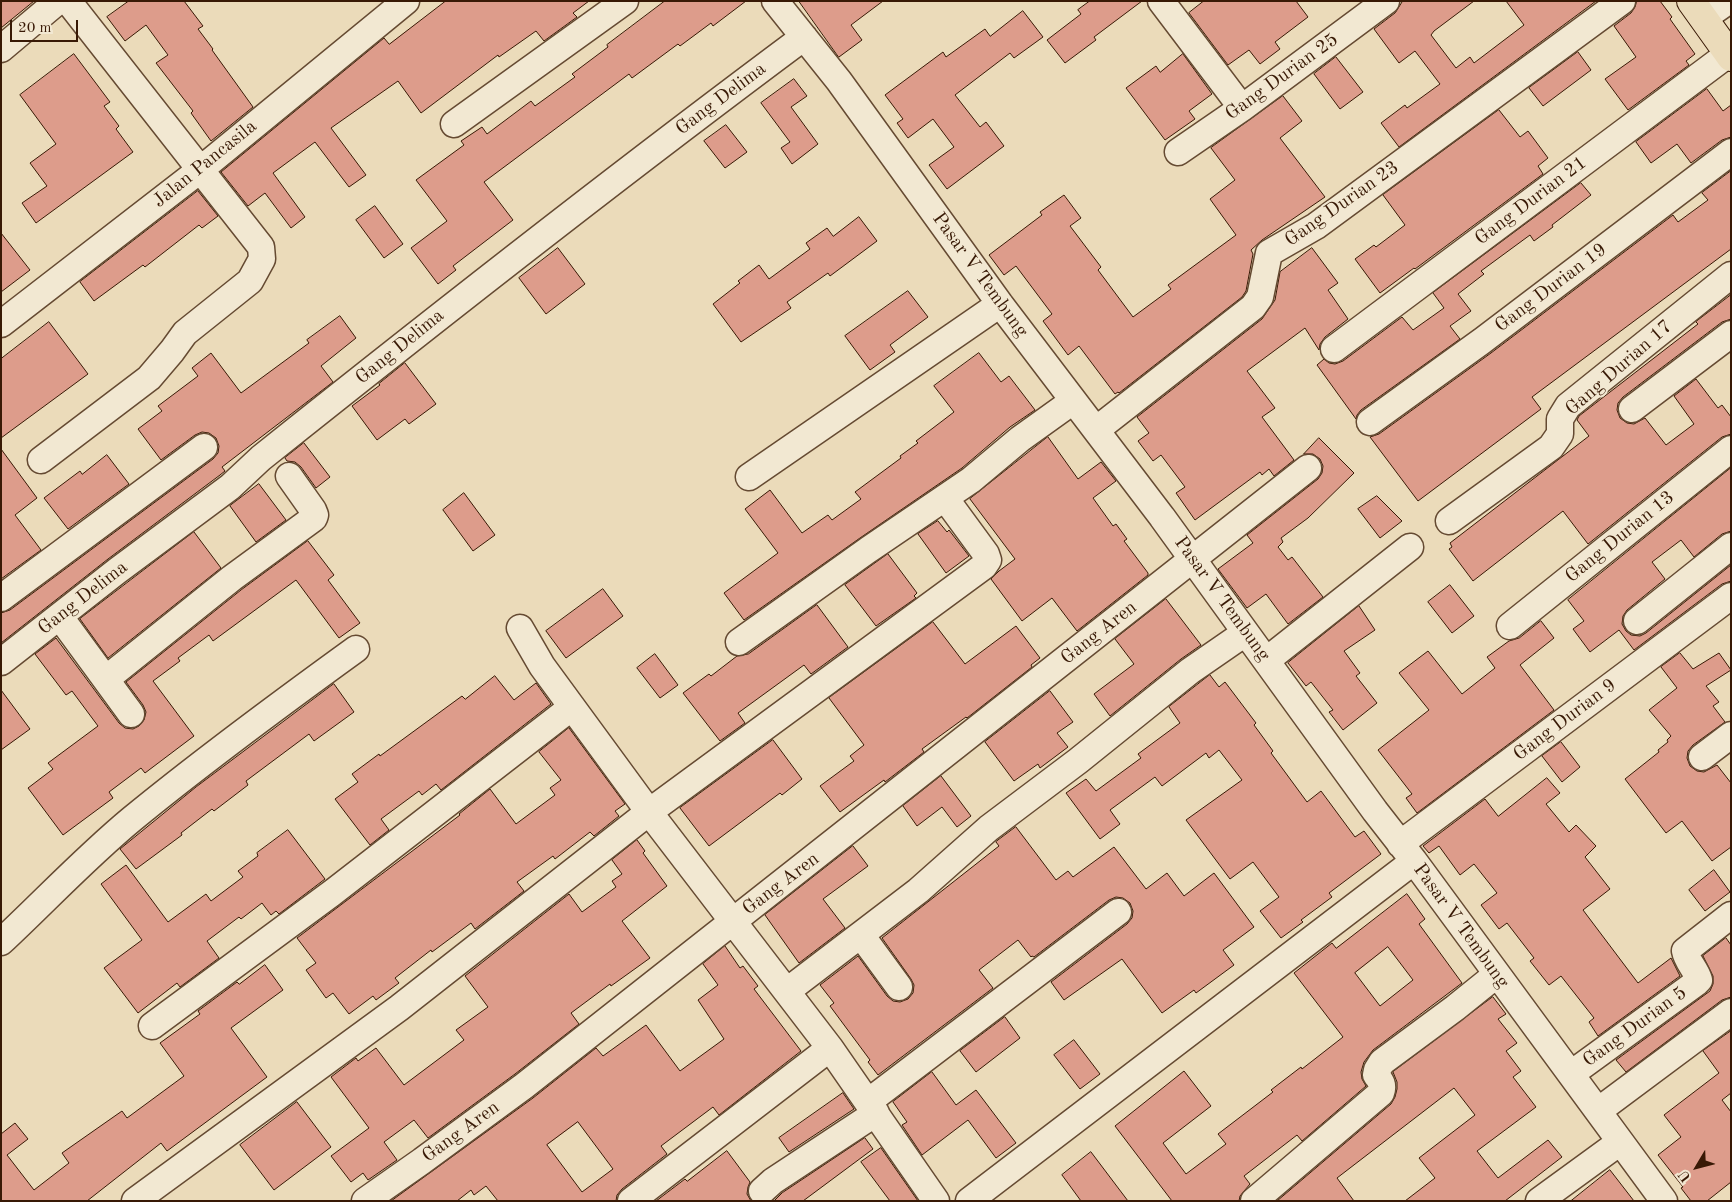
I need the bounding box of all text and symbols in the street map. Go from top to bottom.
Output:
scale bar [12,10,80,42]
text: 20 m [18,21,52,36]
street label: Gang Durian 25 [1221,28,1343,126]
street label: Gang Delima [671,58,771,140]
street label: Jalan Pancasila [148,115,262,213]
street label: Gang Durian 21 [1471,152,1591,250]
street label: Gang Durian 23 [1281,156,1403,252]
street label: Pasar V Tembung [927,208,1033,342]
street label: Gang Durian 19 [1491,239,1611,337]
street label: Gang Delima [351,304,449,390]
street label: Gang Durian 17 [1561,316,1677,420]
street label: Gang Durian 13 [1561,486,1679,588]
street label: Pasar V Tembung [1169,532,1275,666]
street label: Gang Delima [34,556,132,640]
street label: Gang Aren [1056,596,1142,670]
street label: Gang Durian 9 [1509,674,1621,766]
street label: Gang Aren [738,848,824,920]
street label: Pasar V Tembung [1408,859,1514,993]
street label: Gang Durian 5 [1579,982,1691,1072]
street label: Gang Aren [418,1096,504,1168]
north arrow [1672,1142,1722,1192]
text: U [1676,1167,1694,1185]

